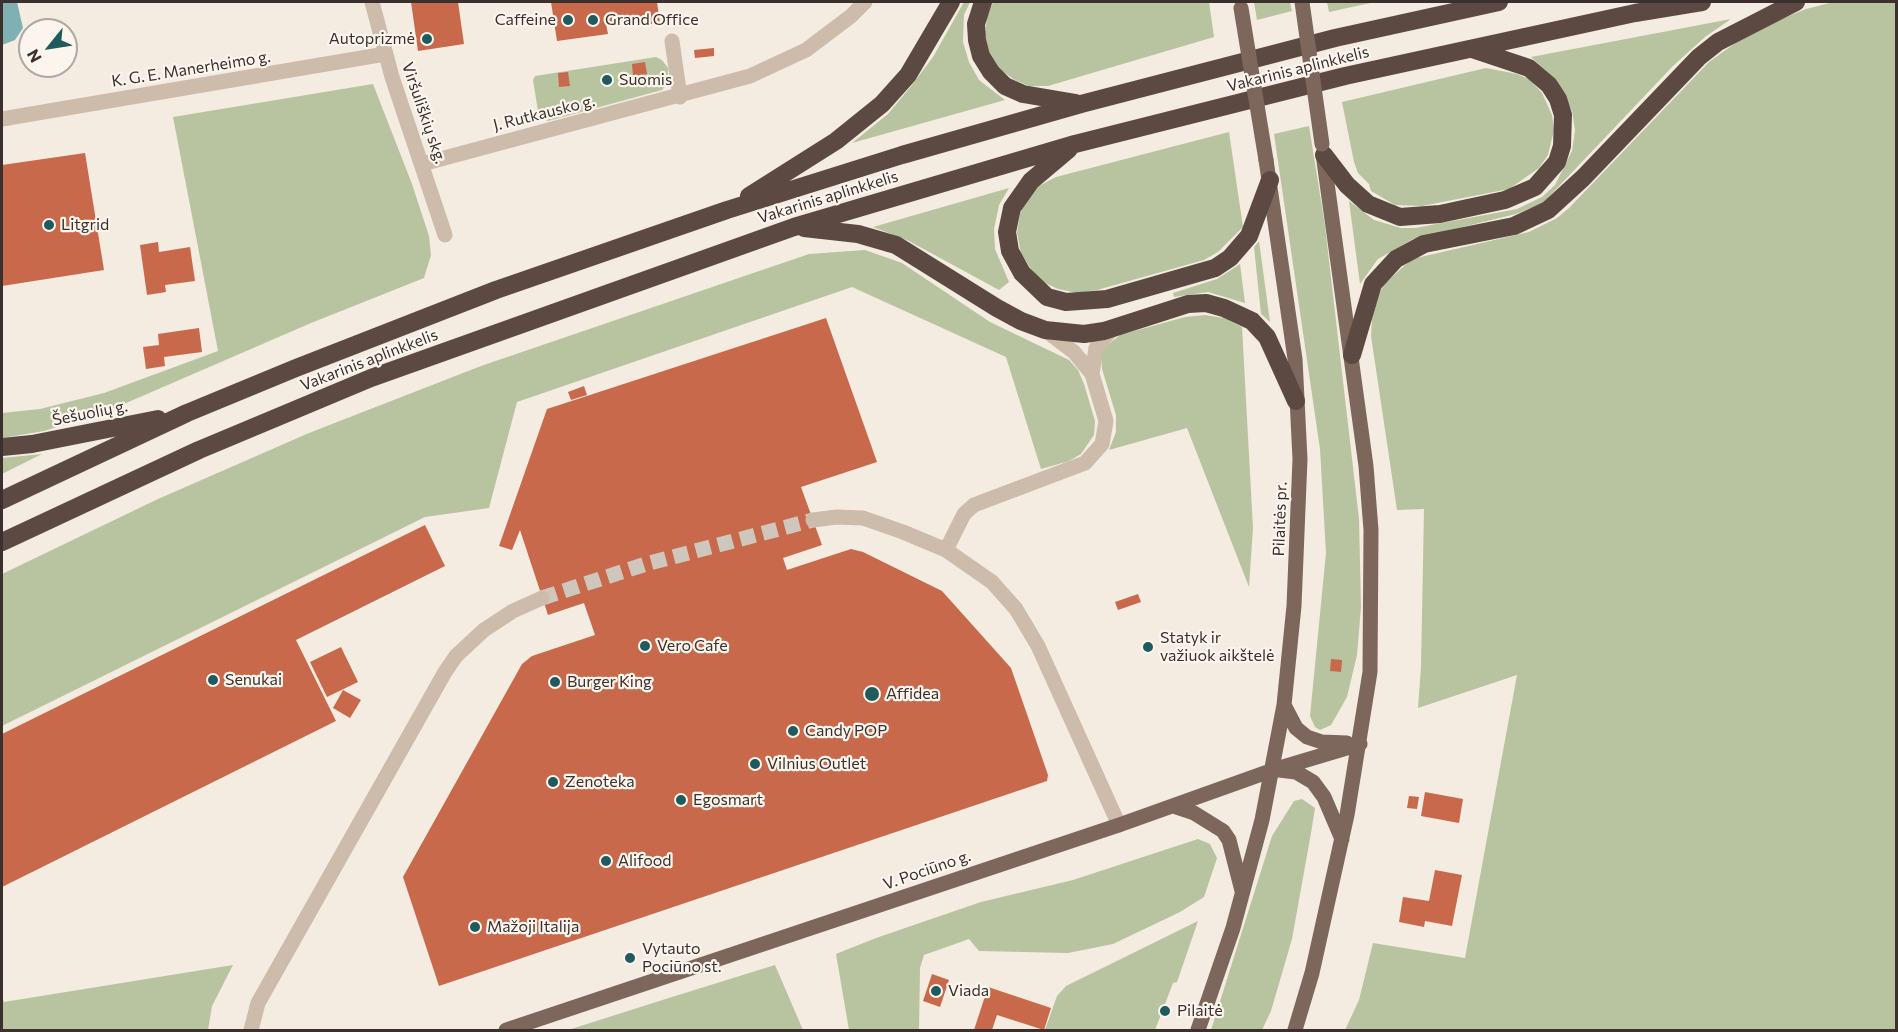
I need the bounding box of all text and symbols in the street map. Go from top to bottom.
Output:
place label: Caffeine [495,10,556,30]
place label: Grand Office [605,10,699,30]
marker: Caffeine [561,13,575,27]
marker: Grand Office [586,13,600,27]
north arrow [18,18,78,78]
place label: Autoprizmė [329,29,415,49]
marker: Autoprizmė [420,32,434,46]
street label: Vakarinis aplinkkelis [1225,42,1371,96]
text: N [22,46,45,66]
street label: K. G. E. Manerheimo g. [110,47,272,91]
street label: Viršuliškių skg. [398,60,450,166]
place label: Suomis [619,70,672,90]
marker: Suomis [600,73,614,87]
street label: J. Rutkausko g. [491,91,597,135]
street label: Vakarinis aplinkkelis [756,167,900,227]
place label: Litgrid [61,215,109,235]
marker: Litgrid [42,218,56,232]
street label: Vakarinis aplinkkelis [298,325,440,395]
street label: Šešuolių g. [51,396,129,430]
street label: Pilaitės pr. [1269,481,1291,557]
place label: Statyk ir važiuok aikštelė [1160,628,1274,666]
place label: Vero Cafe [657,636,728,656]
marker: Vero Cafe [638,639,652,653]
marker: Statyk ir važiuok aikštelė [1141,640,1155,654]
place label: Senukai [225,670,282,690]
place label: Burger King [567,672,652,692]
marker: Senukai [206,673,220,687]
marker: Burger King [548,675,562,689]
place label: Affidea [886,684,939,704]
marker: Affidea [863,685,881,703]
place label: Candy POP [805,721,887,741]
marker: Candy POP [786,724,800,738]
place label: Vilnius Outlet [767,754,866,774]
marker: Vilnius Outlet [748,757,762,771]
place label: Zenoteka [565,772,635,792]
marker: Zenoteka [546,775,560,789]
place label: Egosmart [693,790,763,810]
marker: Egosmart [674,793,688,807]
street label: V. Pociūno g. [881,846,973,894]
place label: Alifood [618,851,672,871]
marker: Alifood [599,854,613,868]
place label: Mažoji Italija [487,917,579,937]
marker: Mažoji Italija [468,920,482,934]
place label: Vytauto Pociūno st. [642,939,722,977]
marker: Vytauto Pociūno st. [623,951,637,965]
place label: Viada [948,981,989,1001]
marker: Viada [929,984,943,998]
place label: Pilaitė [1177,1001,1223,1021]
marker: Pilaitė [1158,1004,1172,1018]

